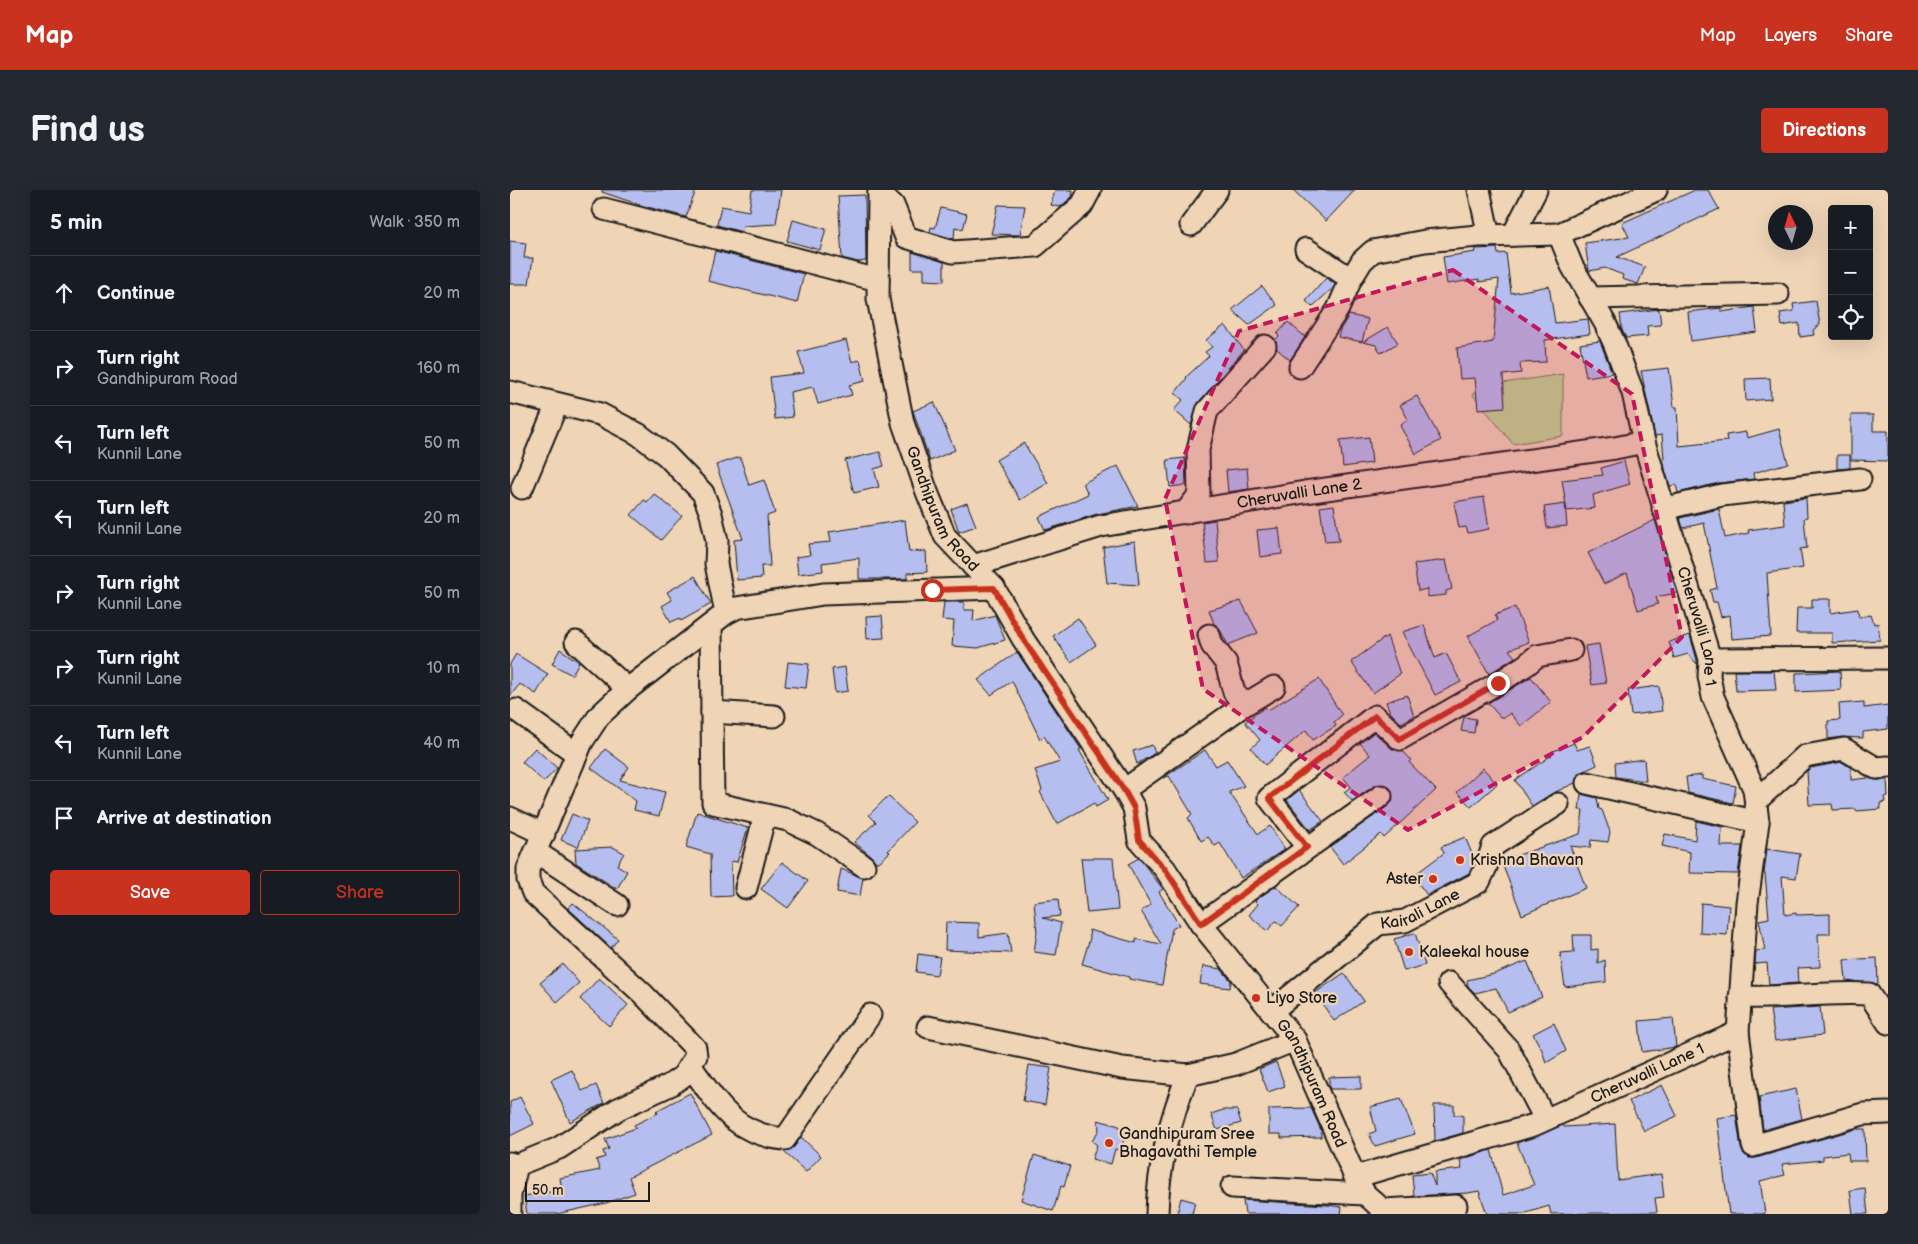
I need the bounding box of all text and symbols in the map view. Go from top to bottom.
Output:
text: Map [25,21,73,50]
text: Map [1700,25,1736,46]
text: Layers [1764,25,1817,46]
text: Share [1845,25,1893,46]
button: Directions [1761,108,1888,153]
text: Find us [30,109,145,152]
north arrow [1768,205,1813,250]
map controls [1828,205,1873,340]
button: + [1828,205,1873,250]
text: 5 min [50,210,103,235]
text: Walk · 350 m [369,213,460,232]
button: − [1828,250,1873,295]
icon: ahead [50,279,78,307]
text: Continue [97,282,175,305]
text: 20 m [424,284,460,303]
button: locate [1828,295,1873,340]
text: Turn right [97,347,180,370]
icon: right [50,354,78,382]
text: 160 m [417,359,460,378]
text: Gandhipuram Road [97,370,238,389]
text: Turn left [97,422,169,445]
icon: left [50,429,78,457]
text: 50 m [424,434,460,453]
street label: Gandhipuram Road [902,444,983,575]
text: Kunnil Lane [97,445,182,464]
street label: Cheruvalli Lane 2 [1235,474,1364,513]
text: Turn left [97,497,169,520]
icon: left [50,504,78,532]
text: 20 m [424,509,460,528]
text: Kunnil Lane [97,520,182,539]
street label: Cheruvalli Lane 1 [1673,564,1720,688]
text: Turn right [97,572,180,595]
icon: right [50,579,78,607]
route start [921,579,944,602]
text: 50 m [424,584,460,603]
text: Kunnil Lane [97,595,182,614]
text: Turn right [97,647,180,670]
icon: right [50,654,78,682]
text: 10 m [427,659,460,678]
text: Kunnil Lane [97,670,182,689]
route end [1487,672,1510,695]
text: Turn left [97,722,169,745]
icon: left [50,729,78,757]
text: 40 m [423,734,460,753]
text: Kunnil Lane [97,745,182,764]
icon: arrive [50,804,78,832]
text: Arrive at destination [97,807,272,830]
place label: Krishna Bhavan [1470,851,1583,870]
marker: Krishna Bhavan [1454,854,1466,866]
button: Save [50,870,250,915]
button: Share [260,870,460,915]
place label: Aster [1386,870,1423,889]
marker: Aster [1427,873,1439,885]
street label: Kairali Lane [1379,884,1463,933]
place label: Kaleekal house [1419,943,1530,962]
marker: Kaleekal house [1403,946,1415,958]
place label: Liyo Store [1266,989,1337,1008]
marker: Liyo Store [1250,992,1262,1004]
street label: Gandhipuram Road [1272,1015,1350,1151]
street label: Cheruvalli Lane 1 [1587,1039,1707,1107]
place label: Gandhipuram Sree Bhagavathi Temple [1119,1125,1257,1162]
marker: Gandhipuram Sree Bhagavathi Temple [1103,1137,1115,1149]
scale bar [525,1179,650,1202]
text: 50 m [532,1182,564,1199]

